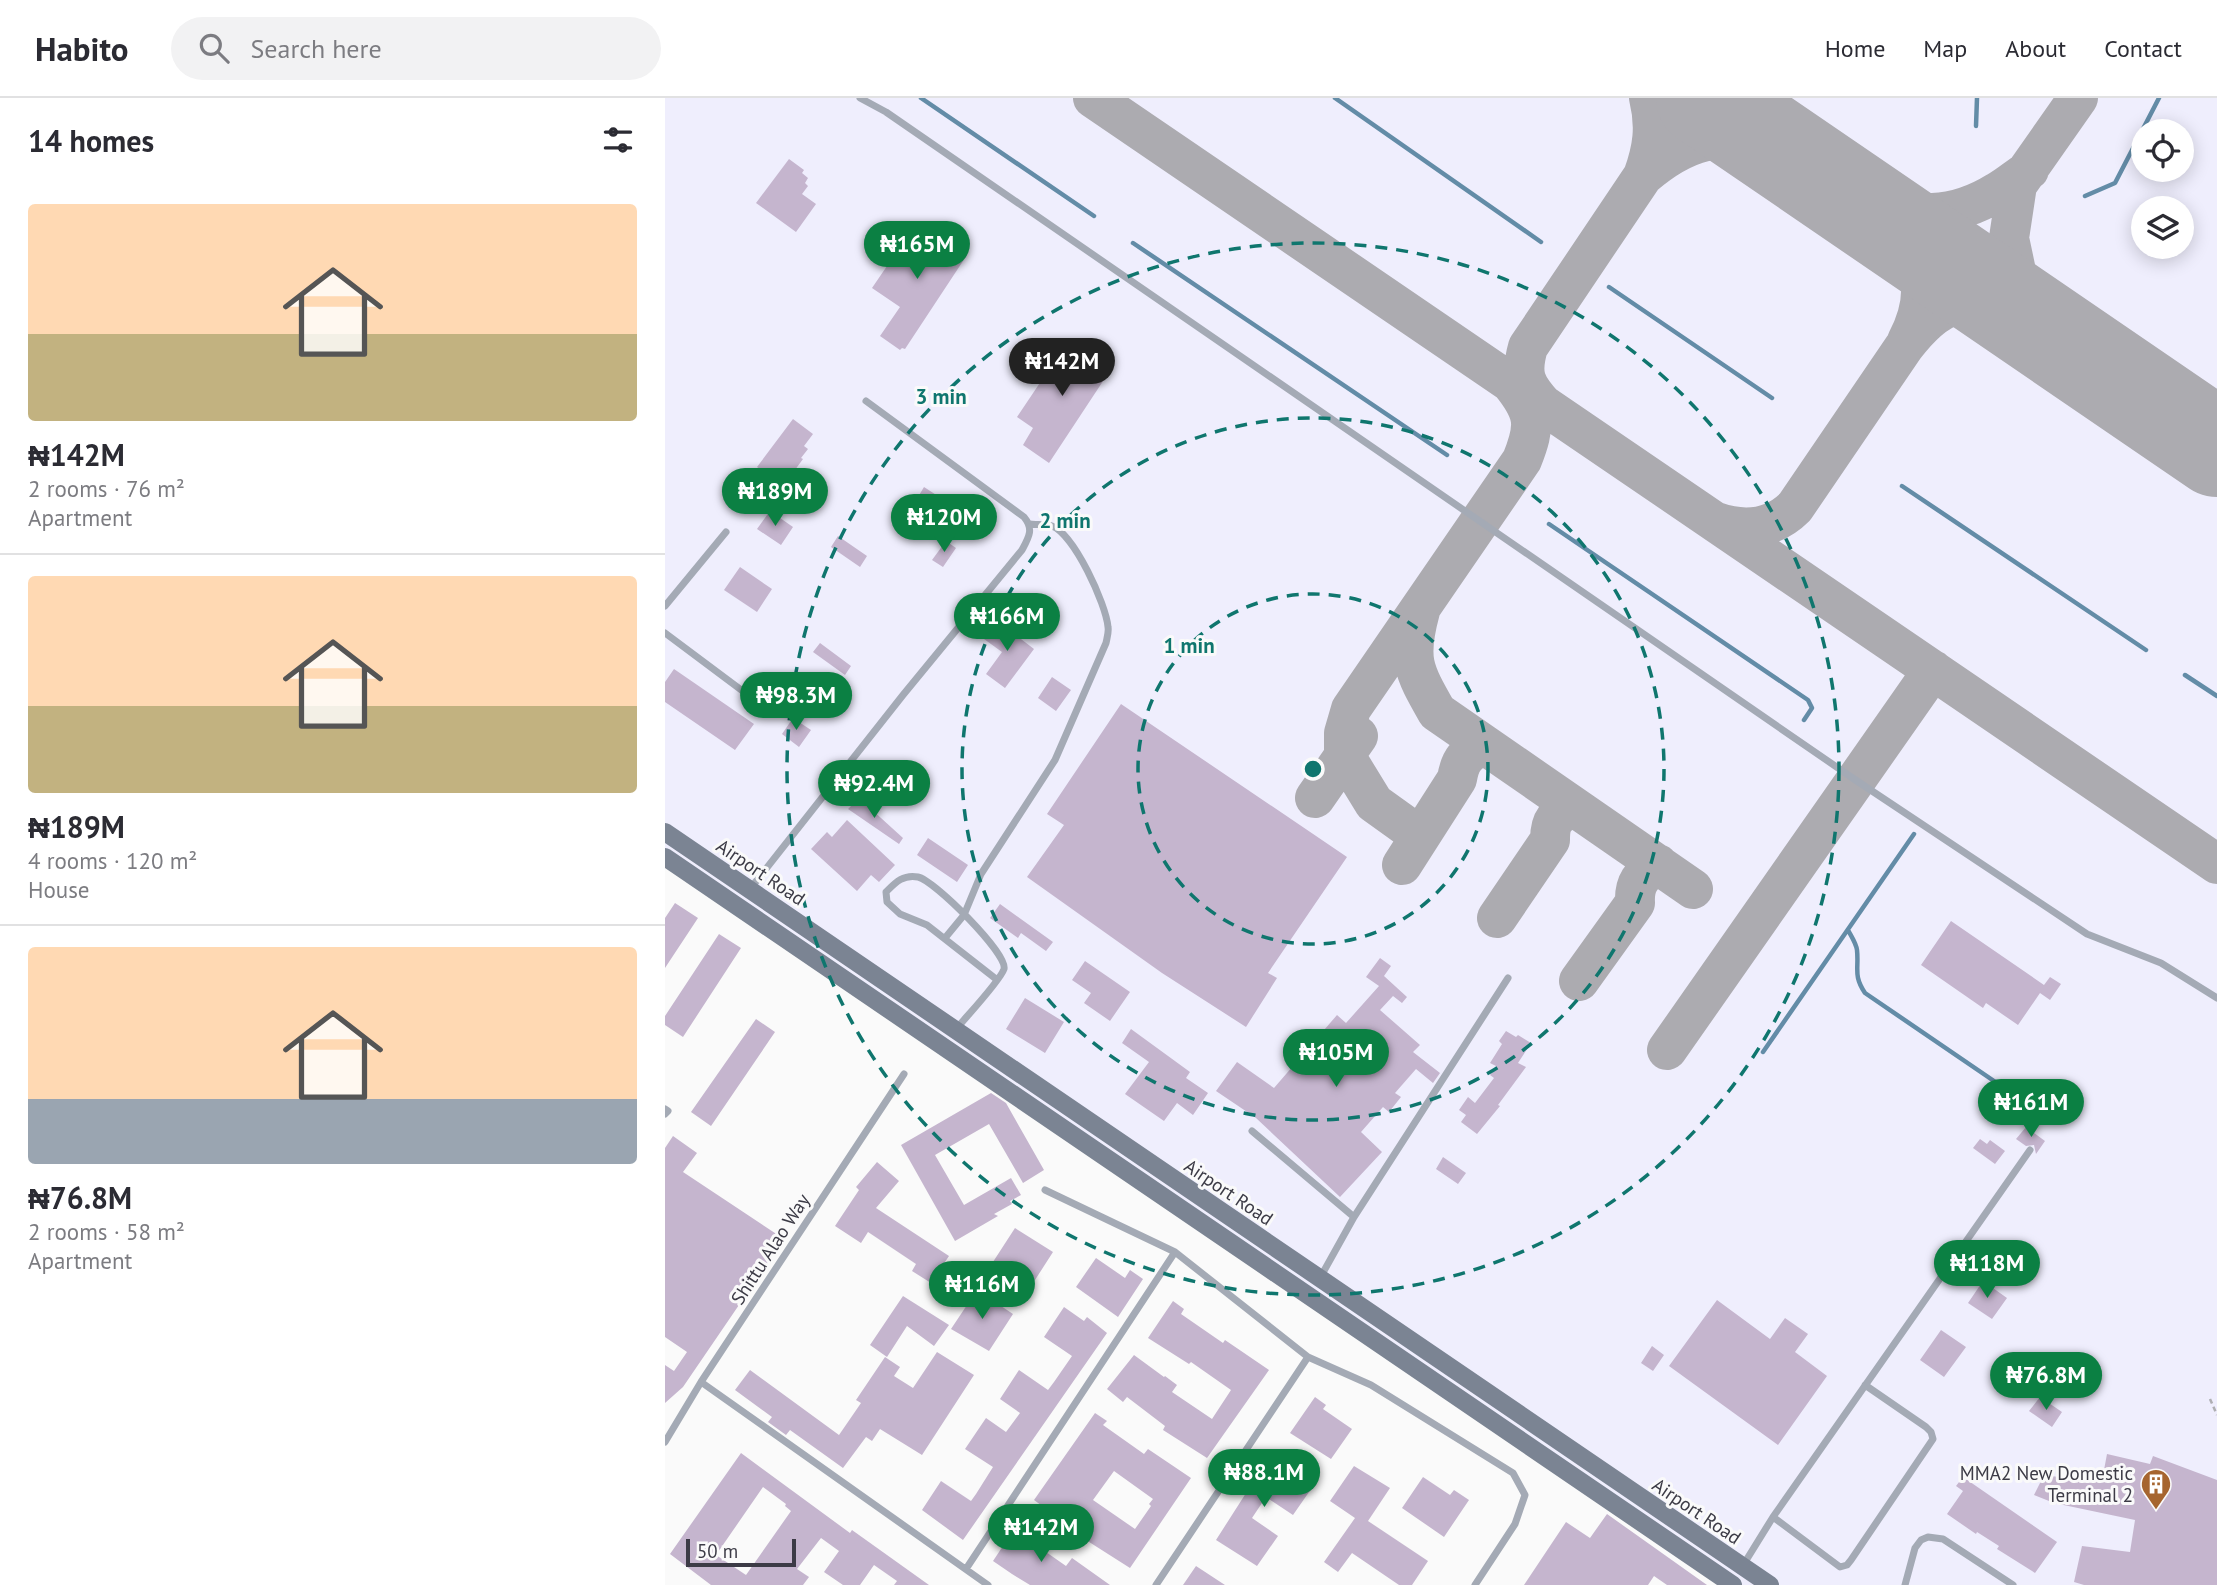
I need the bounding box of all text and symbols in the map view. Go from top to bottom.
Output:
search box [171,17,661,80]
text: Habito [35,27,129,70]
icon: search [195,29,233,67]
text: Search here [251,32,382,65]
text: Home [1825,33,1885,64]
text: Map [1923,33,1967,64]
text: About [2005,33,2066,64]
text: Contact [2104,33,2182,64]
map controls [2131,119,2194,259]
button: locate [2131,119,2194,182]
text: 14 homes [28,121,154,160]
icon: filters [599,121,637,159]
button: layers [2131,196,2194,259]
pin: ₦165M [868,222,966,281]
text: ₦165M [880,229,954,258]
icon: home [270,249,396,375]
pin: ₦142M [1013,338,1111,398]
text: ₦142M [1025,346,1099,375]
text: 3 min [915,383,967,410]
text: ₦142M [28,435,125,474]
pin: ₦189M [726,468,824,528]
text: 2 rooms · 76 m² [28,474,185,503]
text: ₦189M [738,476,812,505]
pin: ₦120M [895,494,993,554]
text: ₦120M [907,502,981,531]
text: Apartment [28,503,132,532]
text: 2 min [1039,507,1091,534]
pin: ₦166M [958,594,1056,653]
text: ₦166M [970,601,1044,630]
icon: home [270,621,396,747]
text: 1 min [1163,632,1215,659]
pin: ₦98.3M [739,672,853,732]
text: ₦98.3M [756,680,836,709]
centre of rings [1301,757,1325,781]
pin: ₦92.4M [817,760,931,820]
text: ₦92.4M [834,768,914,797]
text: ₦189M [28,807,125,846]
street label: Airport Road [712,834,810,910]
text: 4 rooms · 120 m² [28,846,197,875]
text: House [28,875,90,904]
icon: home [270,992,396,1118]
pin: ₦105M [1287,1030,1385,1089]
text: ₦105M [1299,1037,1373,1066]
pin: ₦161M [1982,1080,2080,1139]
text: ₦161M [1994,1087,2068,1116]
street label: Airport Road [1180,1154,1278,1230]
text: ₦76.8M [28,1178,132,1217]
street label: Shittu Alao Way [725,1189,815,1309]
text: 2 rooms · 58 m² [28,1217,185,1246]
pin: ₦118M [1938,1240,2036,1300]
text: Apartment [28,1246,132,1275]
text: ₦118M [1950,1248,2024,1277]
pin: ₦116M [933,1262,1031,1321]
text: ₦116M [945,1269,1019,1298]
pin: ₦76.8M [1989,1352,2103,1412]
text: ₦76.8M [2006,1360,2086,1389]
pin: ₦88.1M [1207,1450,1321,1509]
text: ₦88.1M [1224,1457,1304,1486]
place label: MMA2 New Domestic Terminal 2 [1960,1461,2133,1507]
building icon: MMA2 New Domestic Terminal 2 [2139,1467,2173,1511]
street label: Airport Road [1648,1473,1746,1549]
pin: ₦142M [992,1504,1090,1564]
text: ₦142M [1004,1512,1078,1541]
scale bar [686,1536,796,1568]
text: 50 m [697,1539,738,1563]

